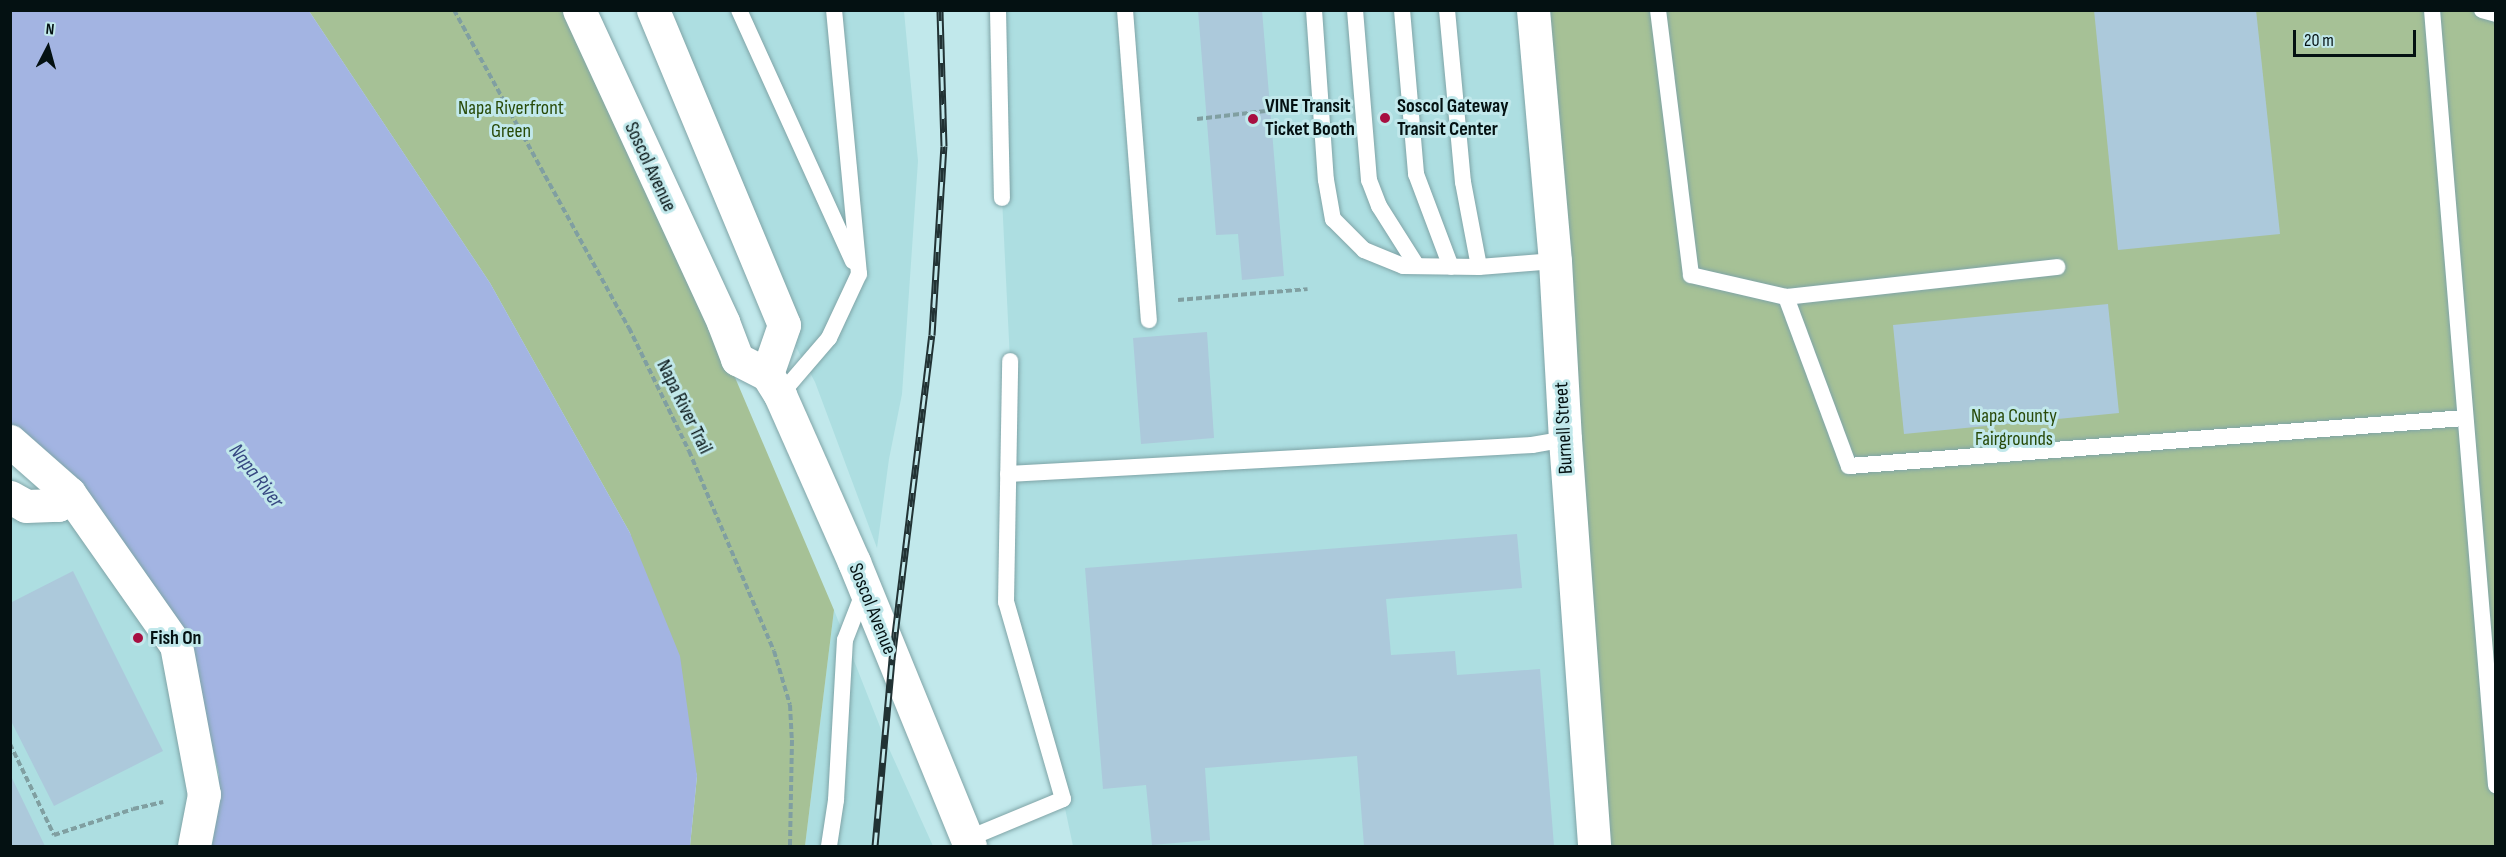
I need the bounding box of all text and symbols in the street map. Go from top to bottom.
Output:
north arrow [18,18,78,78]
scale bar [2296,18,2419,56]
text: N [45,20,55,39]
text: 20 m [2304,30,2334,51]
place label: Soscol Gateway Transit Center [1397,94,1508,141]
place label: VINE Transit Ticket Booth [1265,95,1355,142]
park label: Napa Riverfront Green [458,96,564,143]
marker: Soscol Gateway Transit Center [1378,111,1392,125]
marker: VINE Transit Ticket Booth [1246,112,1260,126]
street label: Soscol Avenue [619,118,681,216]
street label: Napa River Trail [651,356,717,458]
street label: Burnell Street [1550,381,1578,475]
park label: Napa County Fairgrounds [1971,405,2057,452]
water label: Napa River [223,439,289,513]
street label: Soscol Avenue [843,560,901,658]
place label: Fish On [150,626,201,650]
marker: Fish On [131,631,145,645]

